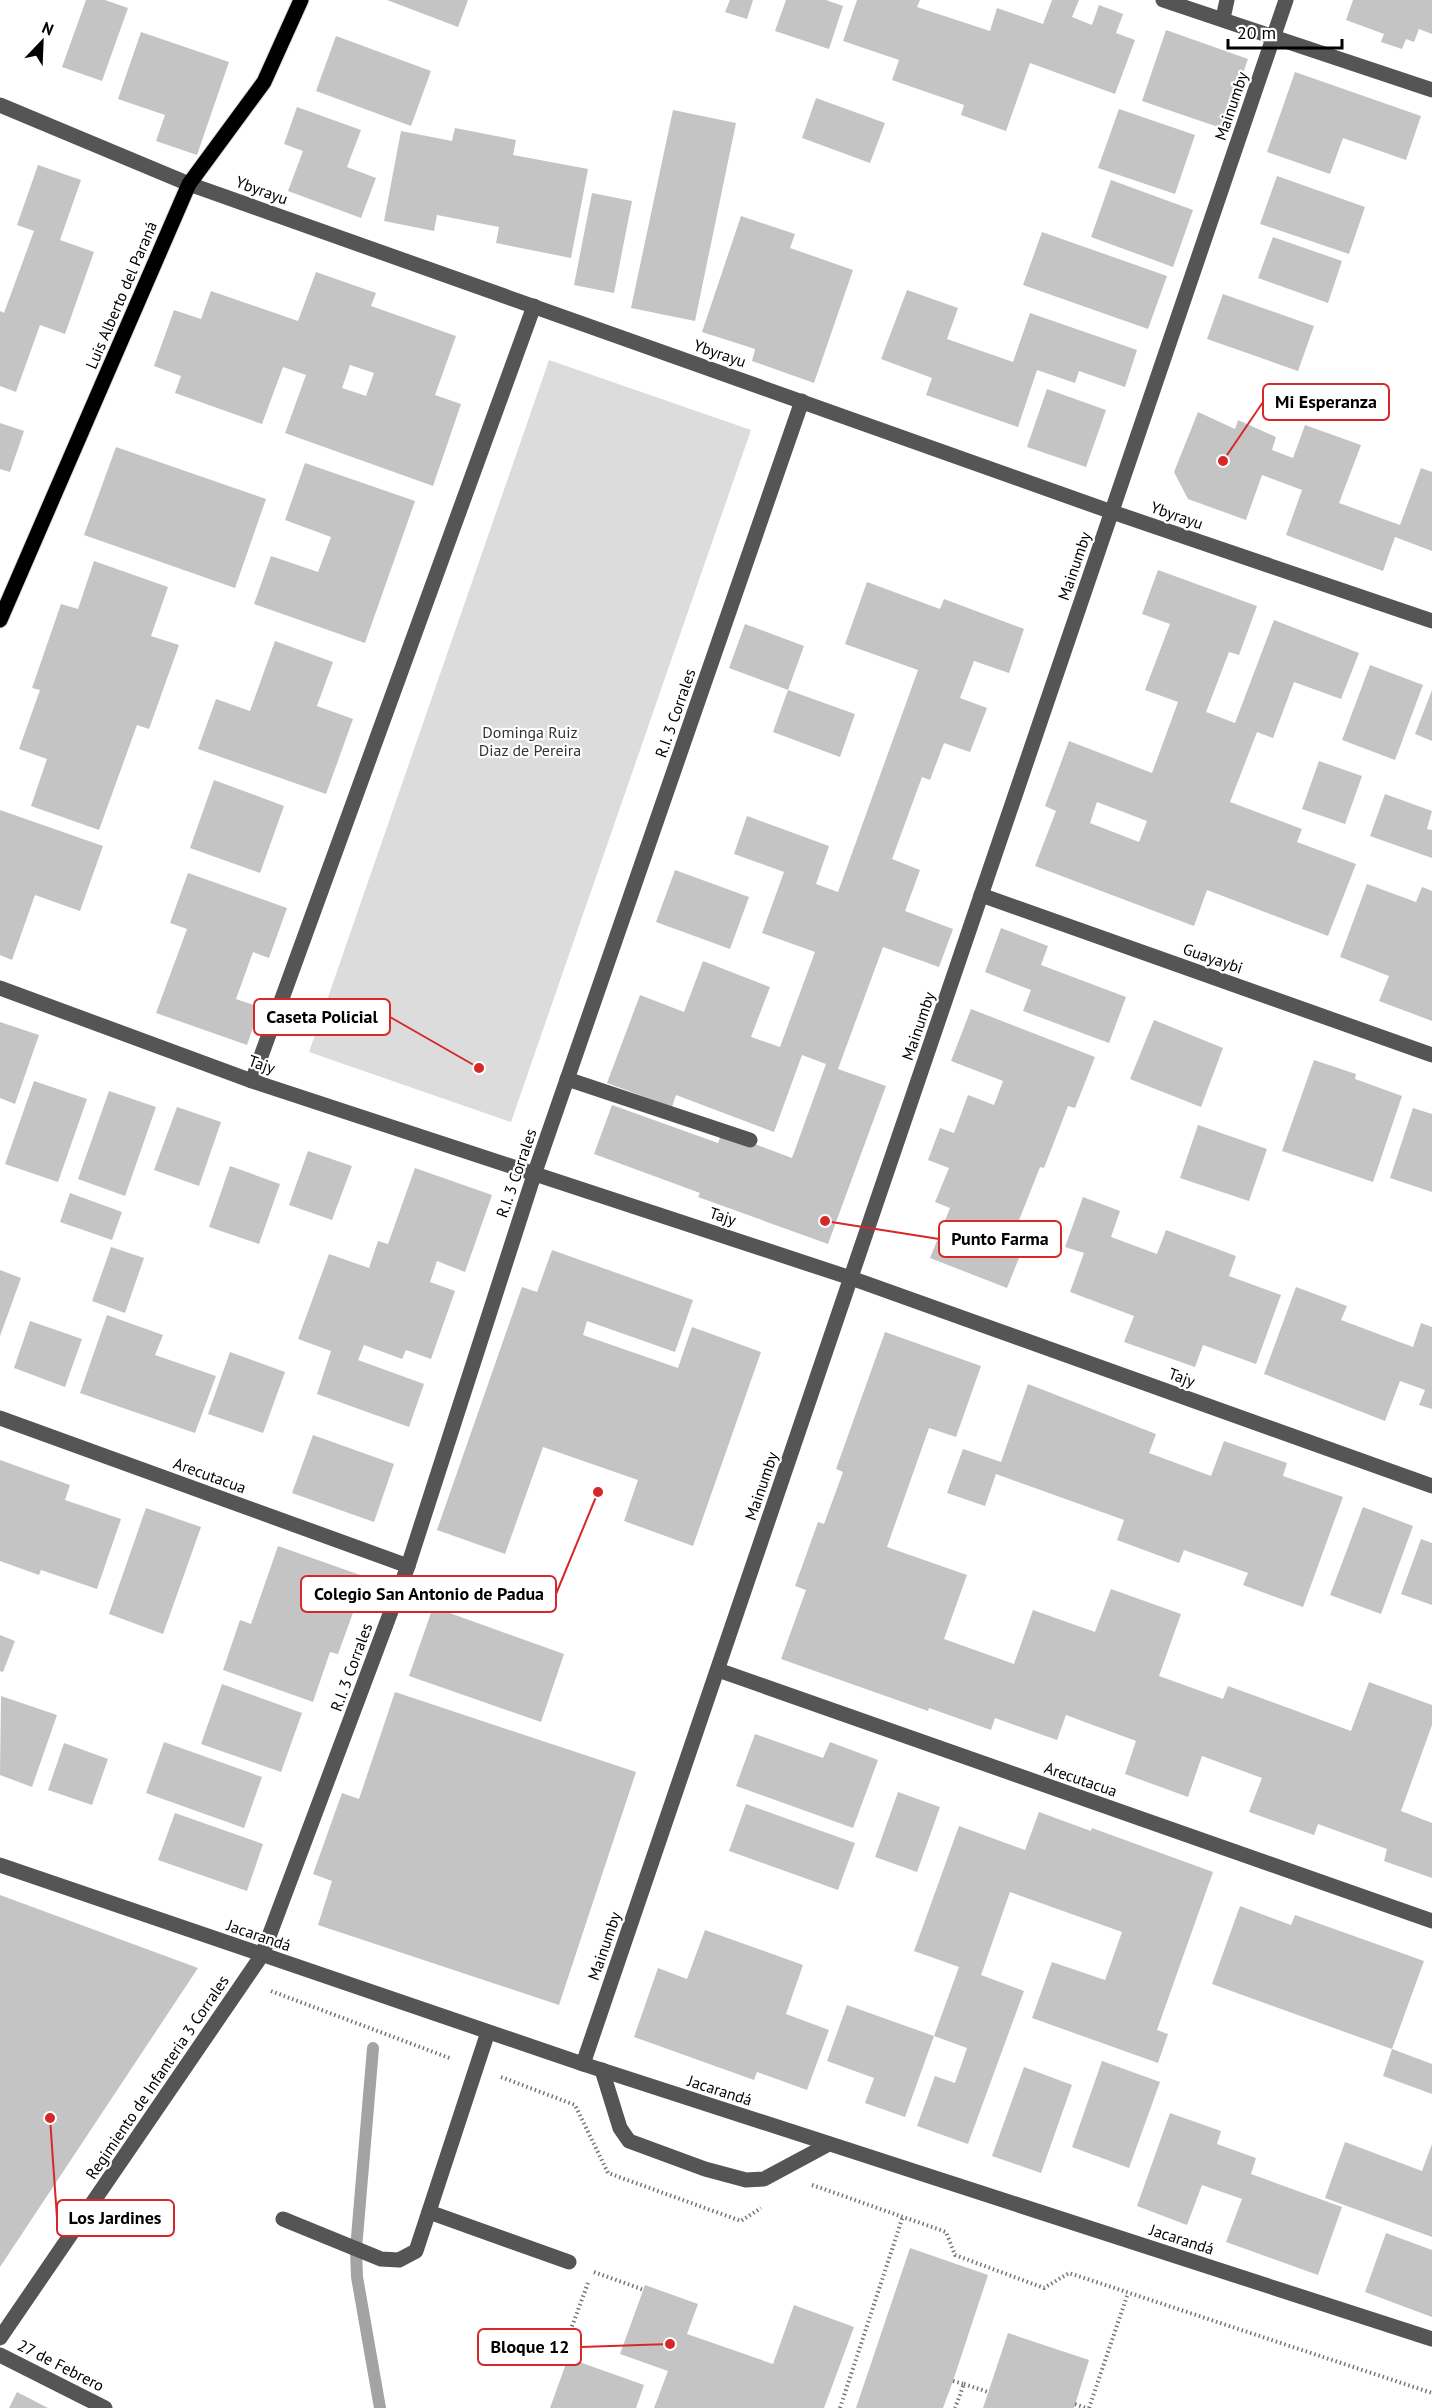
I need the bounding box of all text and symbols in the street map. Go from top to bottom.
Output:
north arrow [12,12,72,72]
scale bar [1228,12,1342,50]
text: N [39,17,57,39]
text: 20 m [1237,21,1276,44]
street label: Mainumby [1210,69,1252,143]
street label: Ybyrayu [233,171,291,209]
street label: Luis Alberto del Paraná [81,218,161,372]
street label: Ybyrayu [691,335,749,371]
callout: Mi Esperanza [1263,384,1389,420]
text: Mi Esperanza [1275,390,1377,413]
street label: Ybyrayu [1148,497,1206,533]
street label: Mainumby [1053,529,1095,603]
street label: R.I. 3 Corrales [650,666,700,760]
park label: Dominga Ruiz Diaz de Pereira [479,722,581,760]
street label: Guayaybi [1180,938,1246,978]
street label: Mainumby [897,989,939,1063]
callout: Caseta Policial [254,999,390,1035]
text: Caseta Policial [266,1005,379,1028]
street label: Tajy [246,1050,278,1078]
street label: R.I. 3 Corrales [491,1126,541,1220]
street label: Tajy [707,1202,739,1230]
callout: Punto Farma [939,1221,1061,1257]
text: Punto Farma [951,1227,1049,1250]
street label: Tajy [1166,1363,1199,1391]
street label: Mainumby [740,1449,782,1523]
street label: Arecutacua [171,1453,249,1497]
callout: Colegio San Antonio de Padua [301,1576,556,1612]
text: Colegio San Antonio de Padua [314,1582,544,1605]
street label: R.I. 3 Corrales [326,1620,376,1714]
street label: Arecutacua [1042,1757,1120,1801]
street label: Mainumby [583,1909,625,1983]
street label: Jacarandá [223,1914,294,1955]
street label: Regimiento de Infanteria 3 Corrales [81,1971,233,2183]
street label: Jacarandá [684,2070,755,2110]
callout: Los Jardines [57,2200,174,2236]
text: Los Jardines [69,2206,162,2229]
street label: Jacarandá [1146,2219,1217,2259]
callout: Bloque 12 [478,2329,581,2365]
street label: 27 de Febrero [14,2335,108,2395]
text: Bloque 12 [490,2335,570,2358]

